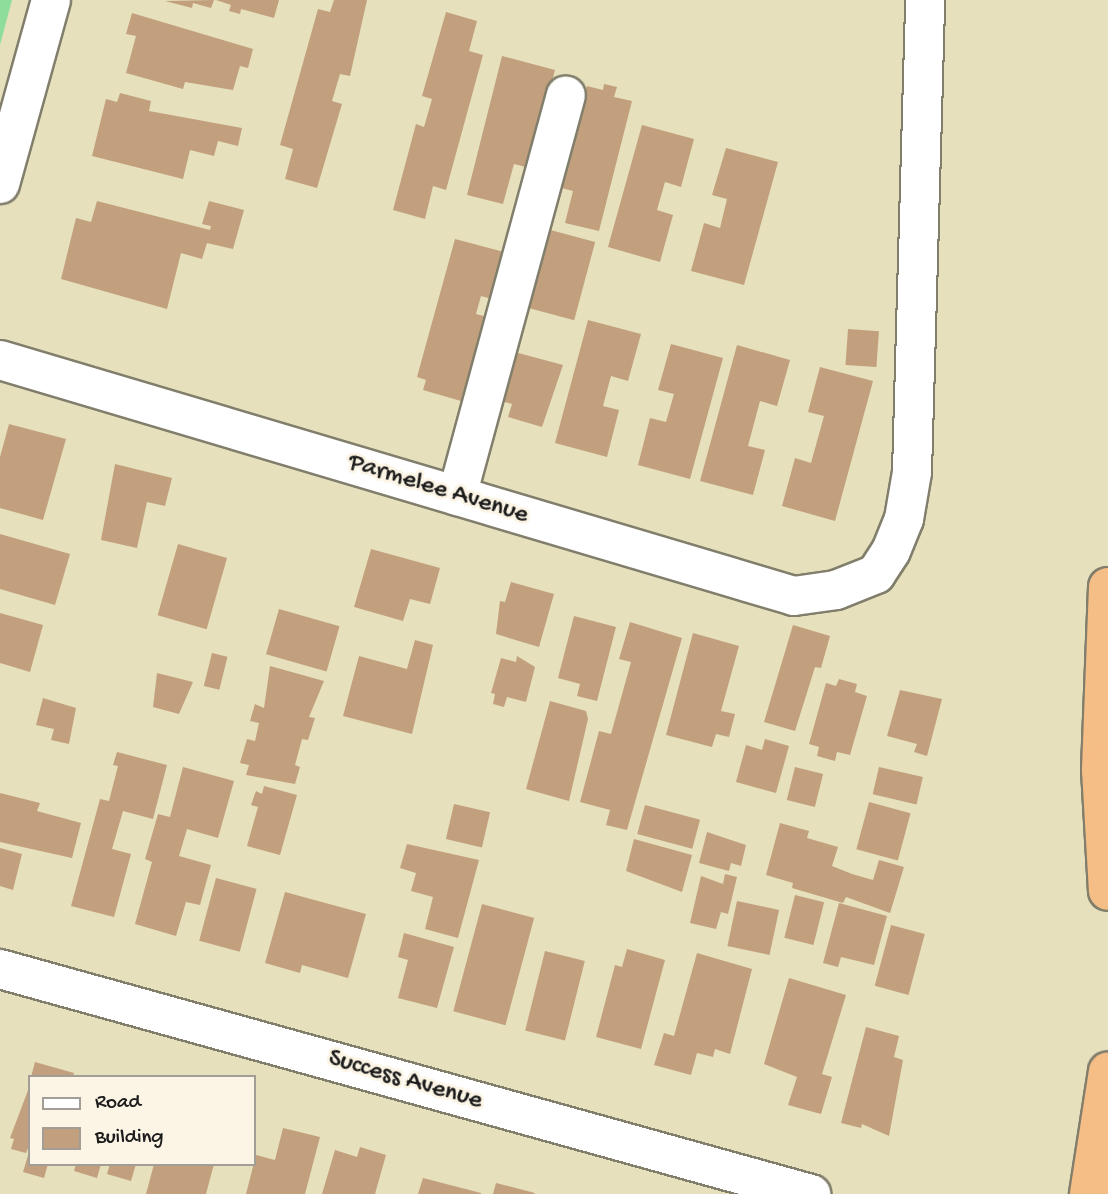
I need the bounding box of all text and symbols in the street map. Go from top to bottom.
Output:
street label: Parmelee Avenue [344,448,532,532]
street label: Success Avenue [324,1044,486,1118]
legend [28,1075,256,1166]
text: Road [95,1091,141,1116]
text: Building [95,1126,164,1151]

